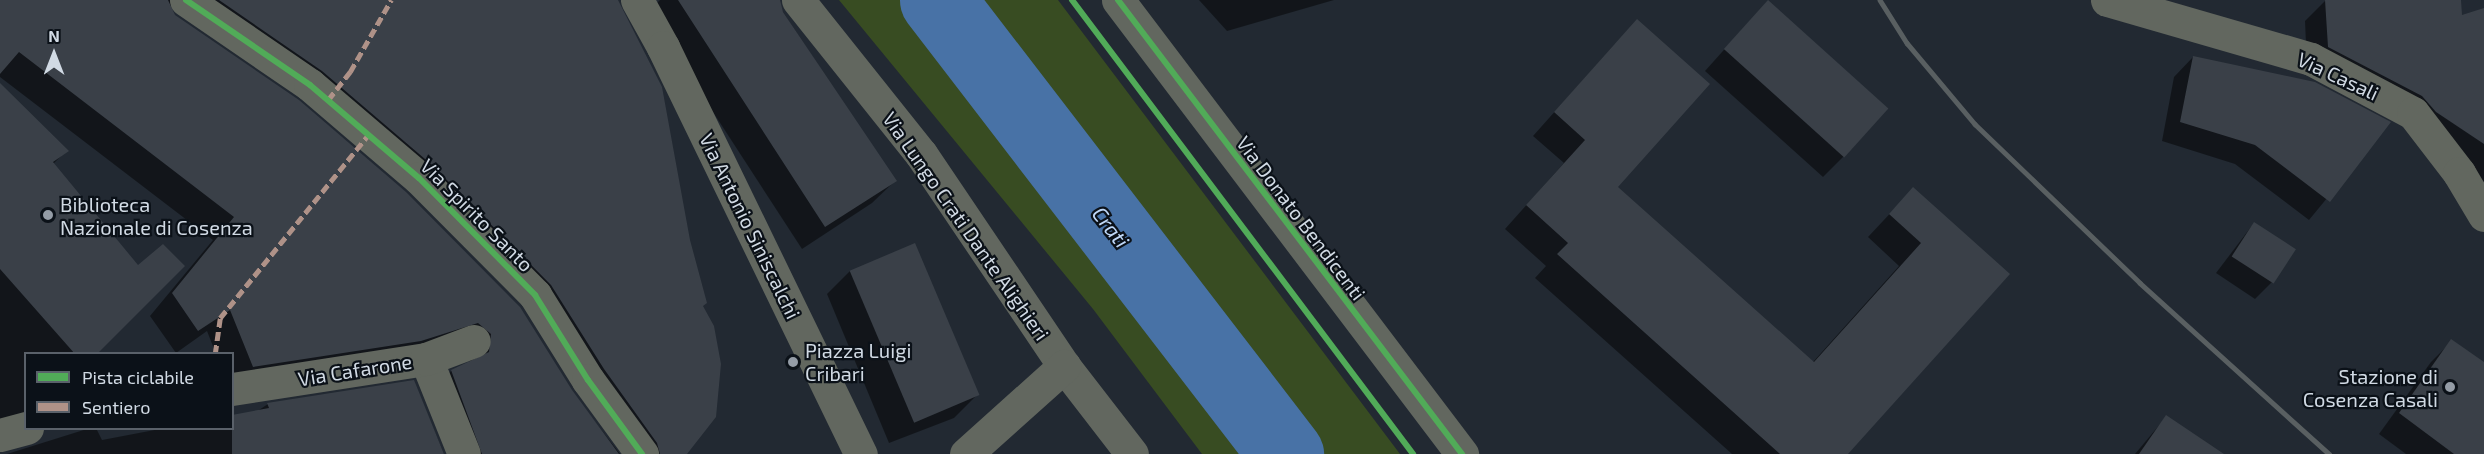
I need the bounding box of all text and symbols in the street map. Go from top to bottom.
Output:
north arrow [24,24,84,84]
text: N [48,26,60,45]
street label: Via Casali [2294,47,2382,105]
street label: Via Lungo Crati Dante Alighieri [878,107,1054,345]
street label: Via Antonio Siniscalchi [695,129,805,323]
street label: Via Donato Bendicenti [1232,131,1370,305]
street label: Via Spirito Santo [416,154,538,276]
place label: Biblioteca Nazionale di Cosenza [60,192,253,239]
water label: Crati [1087,201,1135,253]
marker: Biblioteca Nazionale di Cosenza [41,208,55,222]
place label: Piazza Luigi Cribari [805,338,911,385]
street label: Via Cafarone [296,349,414,391]
legend [24,352,234,430]
marker: Piazza Luigi Cribari [786,355,800,369]
place label: Stazione di Cosenza Casali [2303,364,2438,411]
text: Pista ciclabile [82,366,194,388]
marker: Stazione di Cosenza Casali [2443,380,2457,394]
text: Sentiero [82,396,150,418]

